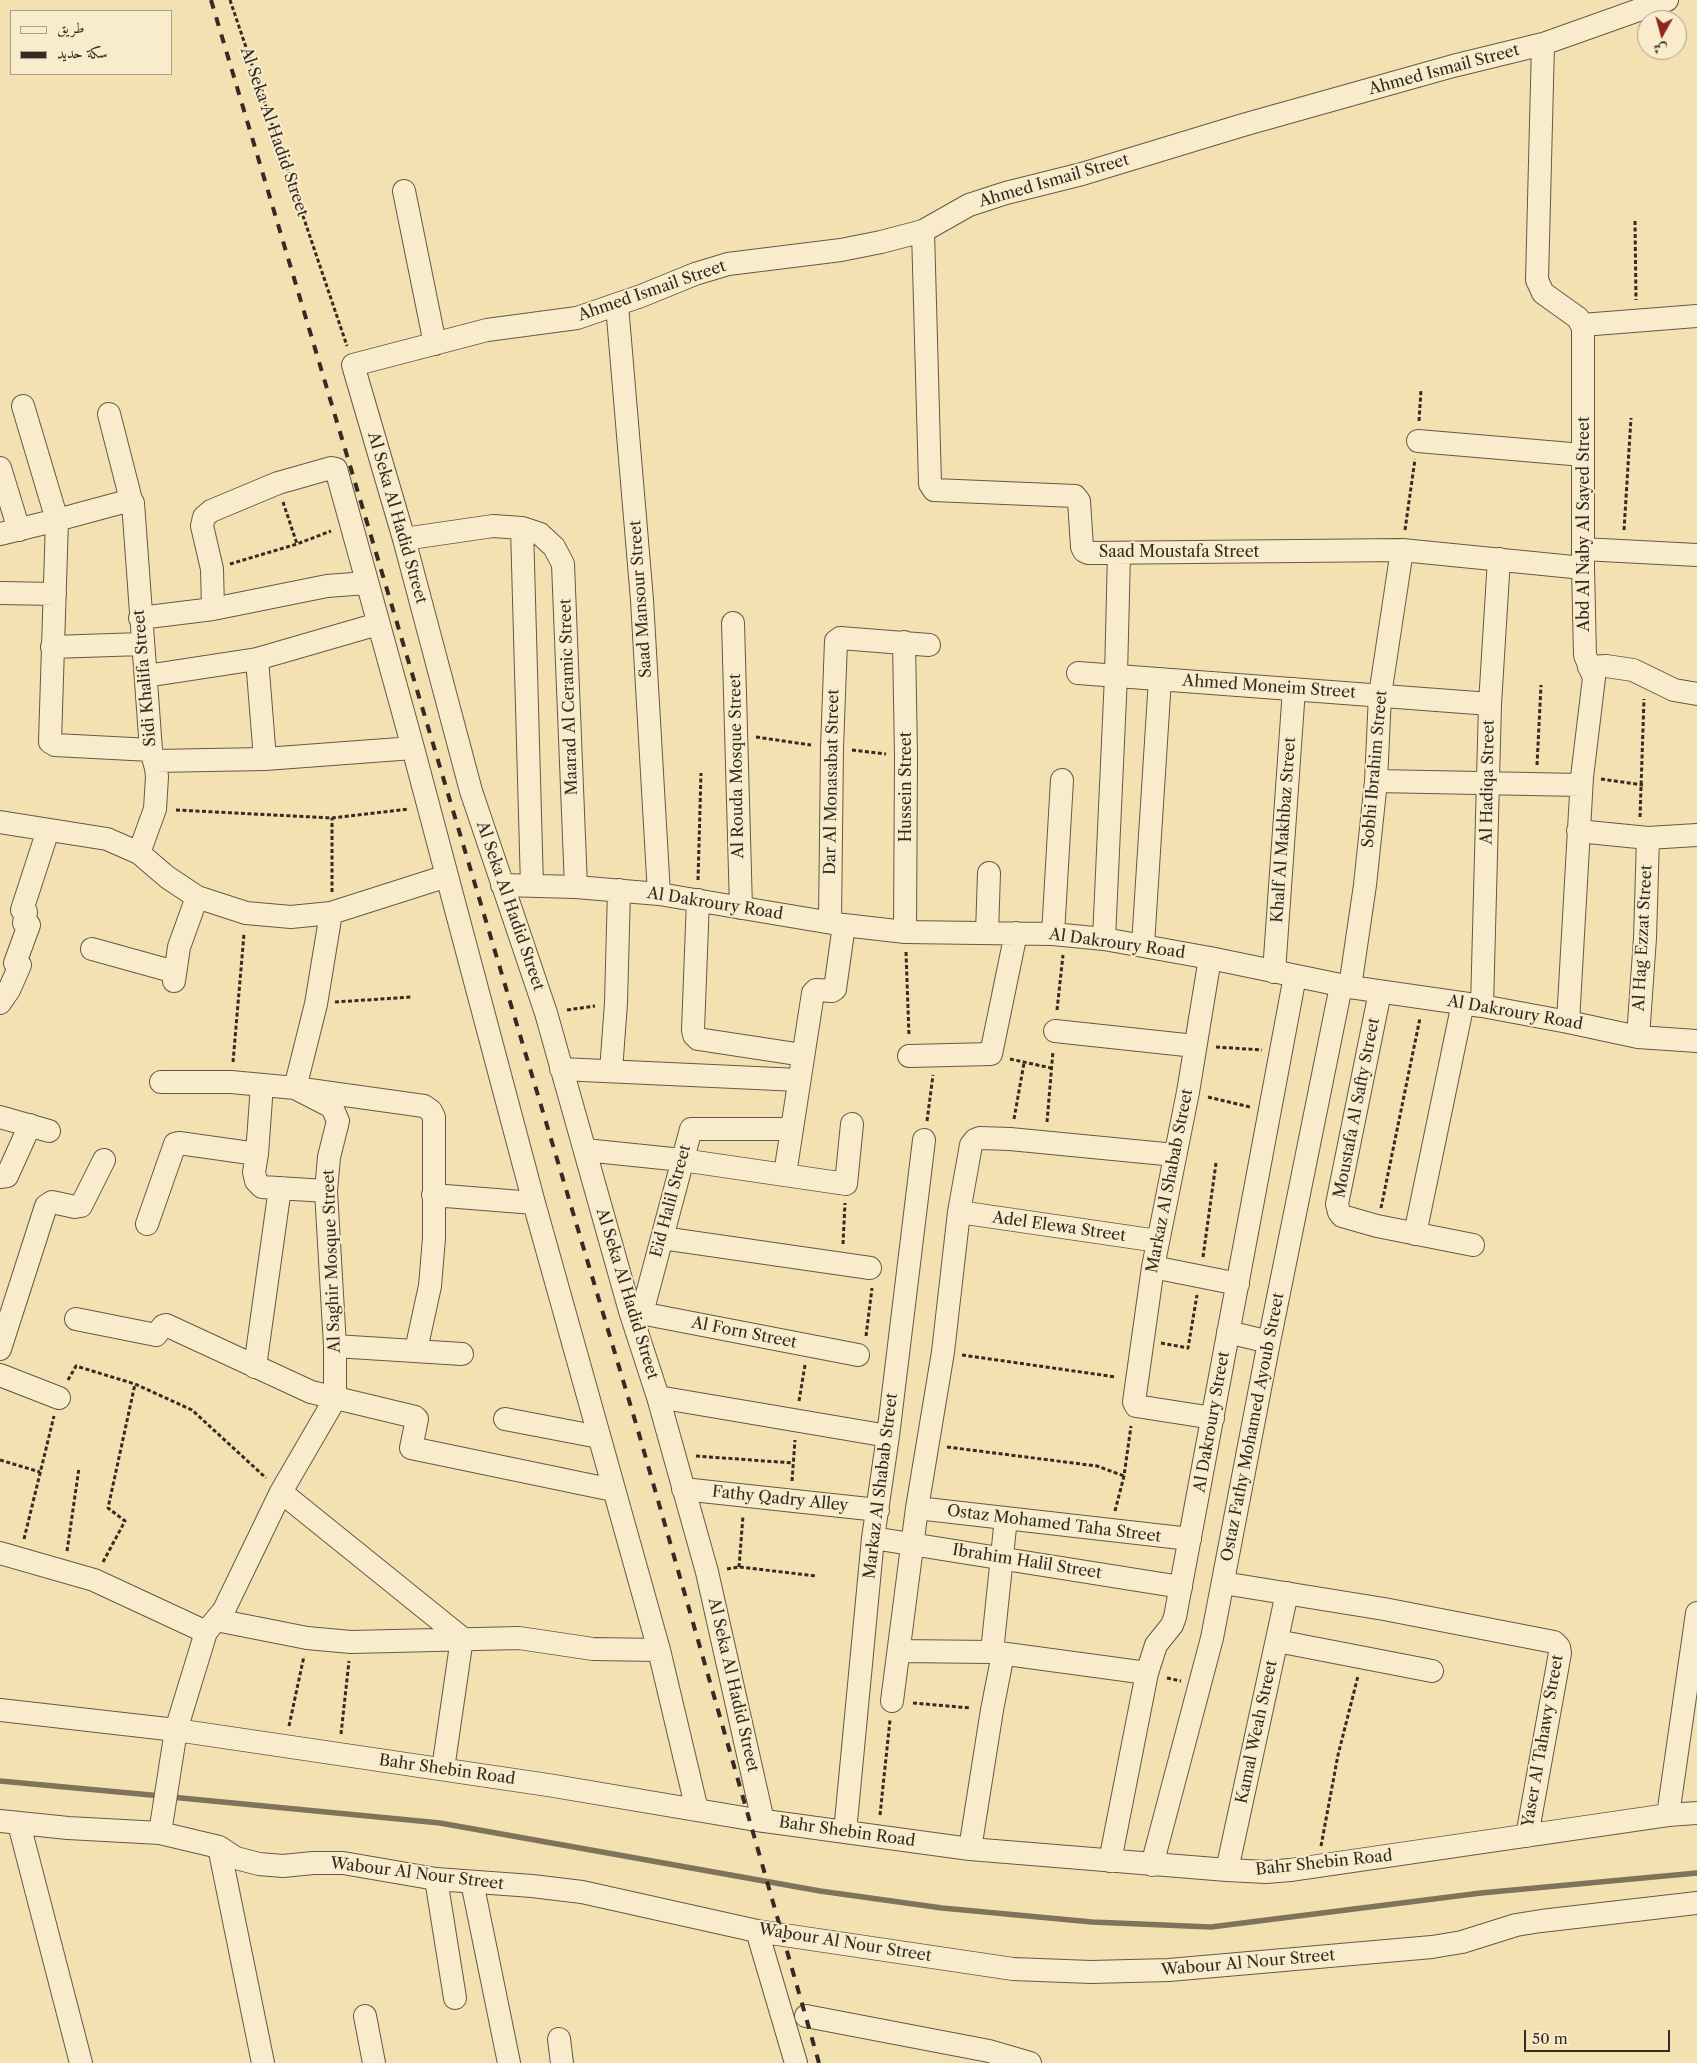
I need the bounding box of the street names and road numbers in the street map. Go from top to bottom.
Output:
street label: Ahmed Ismail Street [1367,41,1521,99]
street label: Al Seka Al Hadid Street [236,45,312,219]
street label: Ahmed Ismail Street [977,150,1131,212]
street label: Ahmed Ismail Street [576,257,728,325]
street label: Abd Al Naby Al Sayed Street [1574,416,1594,632]
street label: Al Seka Al Hadid Street [363,430,431,606]
street label: Saad Mansour Street [626,520,656,678]
street label: Saad Moustafa Street [1099,542,1259,562]
street label: Maarad Al Ceramic Street [556,598,582,796]
street label: Sidi Khalifa Street [129,609,161,747]
street label: Ahmed Moneim Street [1182,671,1356,703]
street label: Al Rouda Mosque Street [726,673,748,859]
street label: Dar Al Monasabat Street [821,689,843,875]
street label: Sobhi Ibrahim Street [1359,689,1391,849]
street label: Al Hadiqa Street [1477,719,1499,845]
street label: Hussein Street [896,732,916,842]
street label: Khalf Al Makhbaz Street [1268,736,1300,924]
street label: Al Seka Al Hadid Street [472,819,548,993]
street label: Al Hag Ezzat Street [1630,864,1656,1012]
street label: Al Dakroury Road [646,884,784,924]
street label: Al Dakroury Road [1048,925,1186,963]
street label: Al Dakroury Road [1446,992,1584,1034]
street label: Moustafa Al Safty Street [1330,1016,1384,1200]
street label: Markaz Al Shabab Street [1143,1087,1197,1275]
street label: Eid Halil Street [647,1143,695,1259]
street label: Al Saghir Mosque Street [319,1169,345,1353]
street label: Al Seka Al Hadid Street [592,1206,662,1382]
street label: Adel Elewa Street [991,1208,1127,1246]
street label: Ostaz Fathy Mohamed Ayoub Street [1217,1291,1289,1563]
street label: Al Forn Street [690,1313,798,1353]
street label: Al Dakroury Street [1190,1350,1234,1494]
street label: Markaz Al Shabab Street [860,1392,902,1580]
street label: Fathy Qadry Alley [711,1482,849,1516]
street label: Ostaz Mohamed Taha Street [946,1501,1162,1547]
street label: Ibrahim Halil Street [951,1541,1103,1583]
street label: Al Seka Al Hadid Street [704,1596,762,1774]
street label: Yaser Al Tahawy Street [1518,1653,1568,1829]
street label: Kamal Weah Street [1232,1658,1282,1806]
street label: Bahr Shebin Road [378,1751,516,1789]
street label: Bahr Shebin Road [778,1813,916,1851]
street label: Bahr Shebin Road [1255,1846,1393,1880]
street label: Wabour Al Nour Street [329,1854,505,1894]
street label: Wabour Al Nour Street [757,1920,933,1966]
street label: Wabour Al Nour Street [1160,1946,1336,1980]

